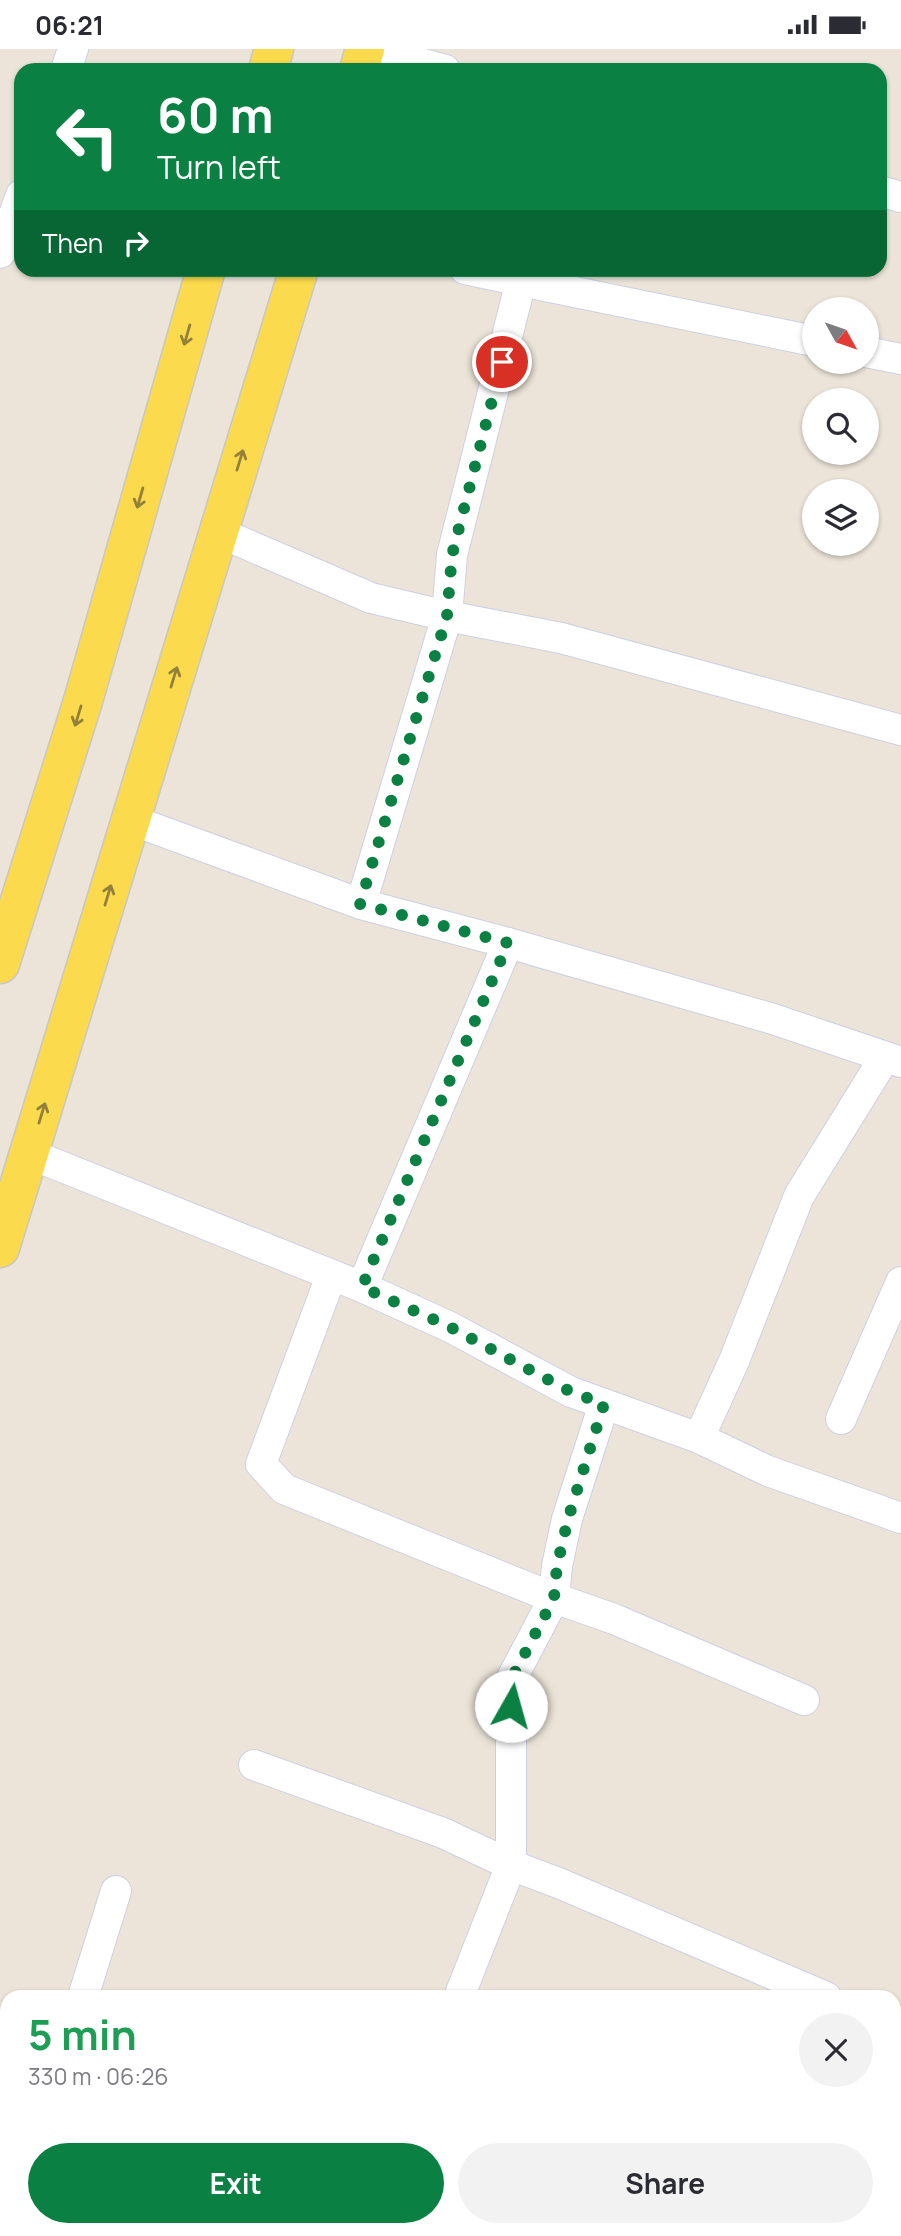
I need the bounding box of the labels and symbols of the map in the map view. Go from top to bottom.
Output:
north arrow [802,297,878,375]
one-way arrow [180,323,193,346]
pin [472,332,532,392]
one-way arrow [235,449,248,471]
one-way arrow [133,487,146,509]
one-way arrow [169,666,182,688]
one-way arrow [70,705,83,727]
one-way arrow [103,884,116,906]
one-way arrow [37,1102,50,1124]
position arrow [474,1669,548,1743]

